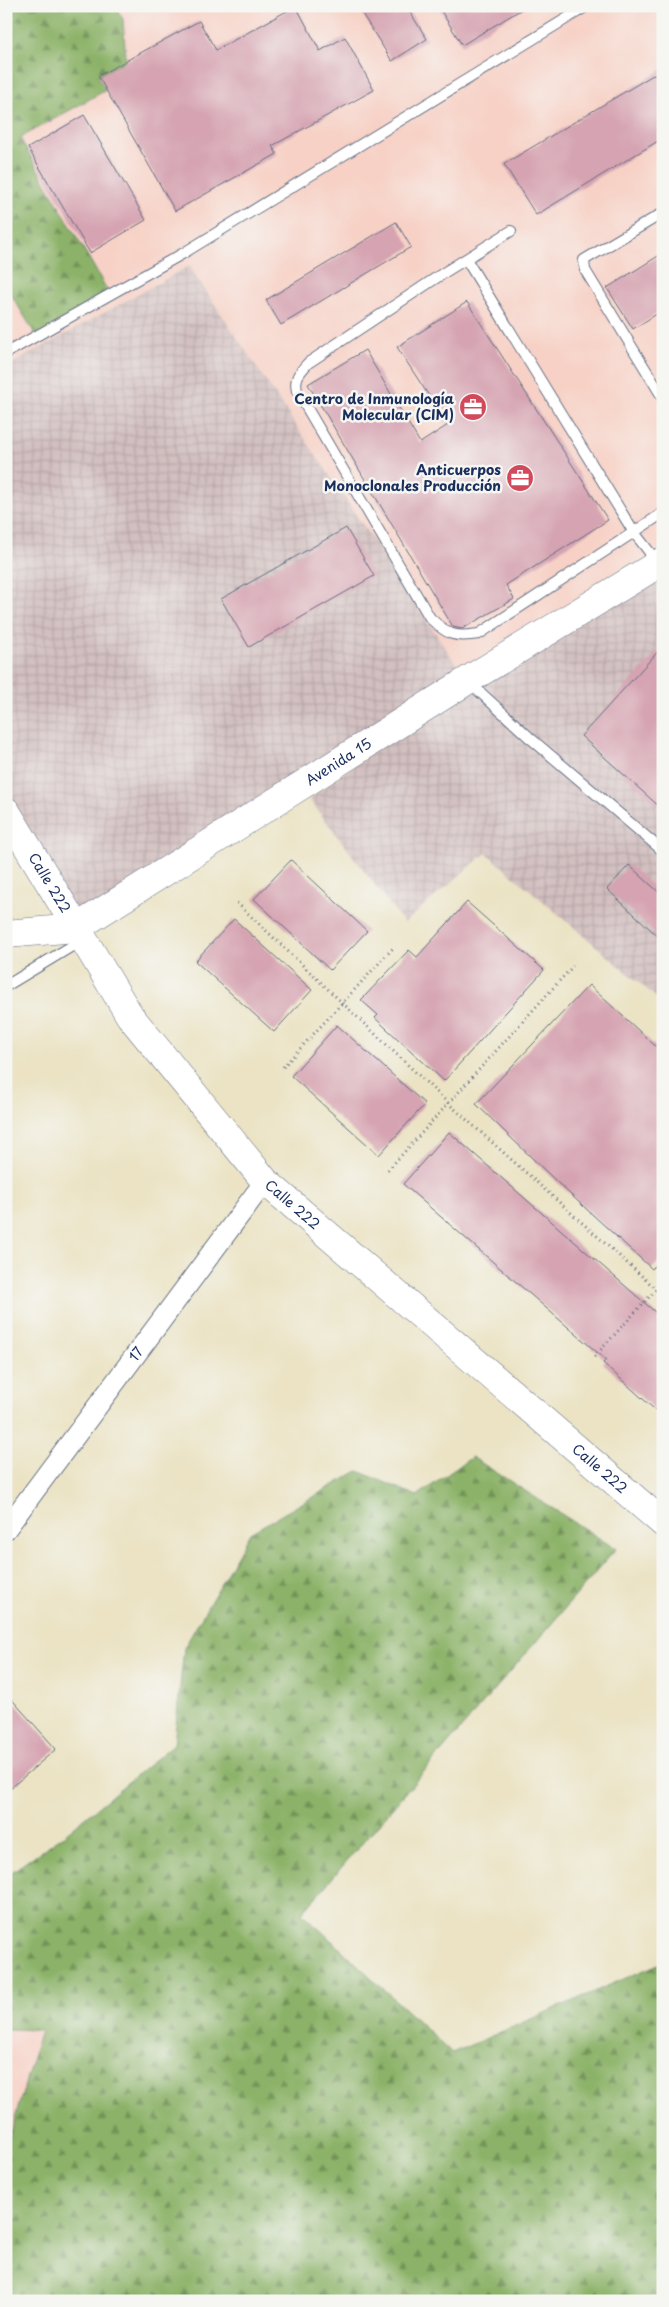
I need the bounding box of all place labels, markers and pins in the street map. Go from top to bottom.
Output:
place label: Centro de Inmunología Molecular (CIM) [294,388,455,425]
office icon: Centro de Inmunología Molecular (CIM) [458,392,488,422]
place label: Anticuerpos Monoclonales Producción [324,459,501,496]
office icon: Anticuerpos Monoclonales Producción [505,463,535,493]

